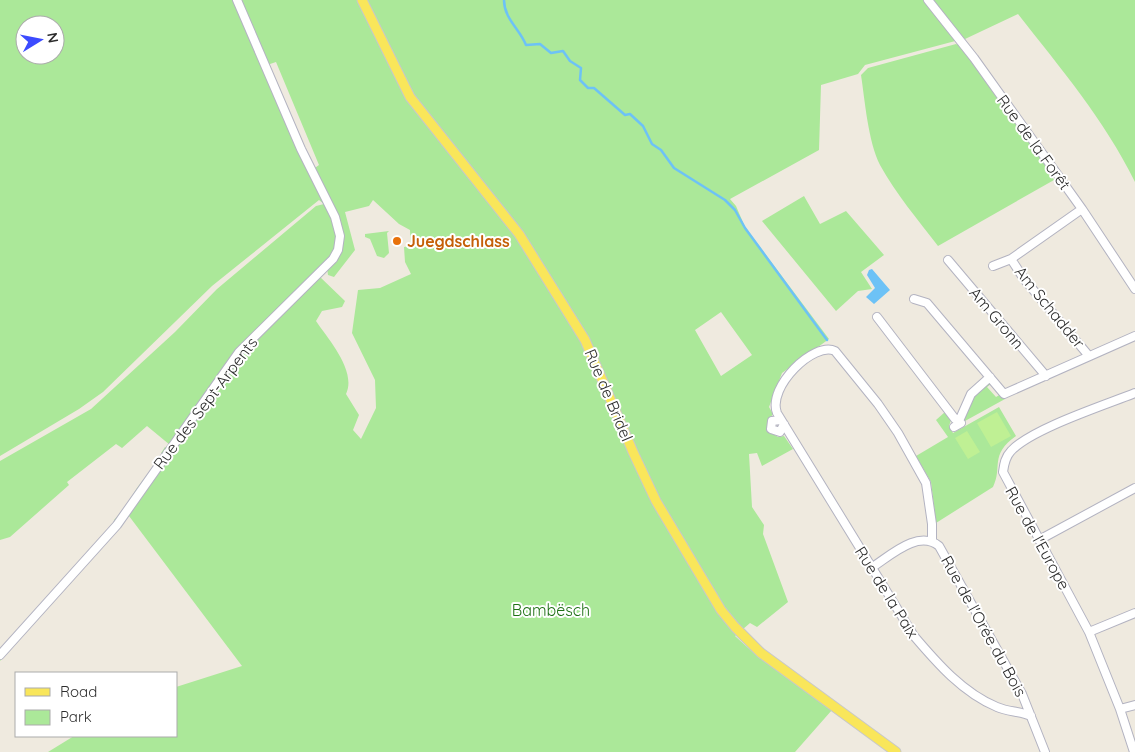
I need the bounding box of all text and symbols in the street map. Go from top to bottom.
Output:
north arrow [15,15,65,65]
text: N [43,31,63,44]
street label: Rue de la Forêt [993,91,1075,193]
place label: Juegdschlass [407,231,510,251]
marker: Juegdschlass [391,235,403,247]
street label: Am Schadder [1011,262,1089,352]
street label: Am Gronn [965,283,1029,353]
street label: Rue des Sept-Arpents [149,333,261,473]
street label: Rue de Bridel [581,346,637,444]
street label: Rue de l'Europe [1001,483,1075,593]
street label: Rue de la Paix [851,542,923,642]
street label: Rue de l'Orée du Bois [937,552,1031,700]
park label: Bambësch [512,600,590,620]
legend [15,672,178,737]
text: Road [60,682,97,701]
text: Park [60,707,92,726]

